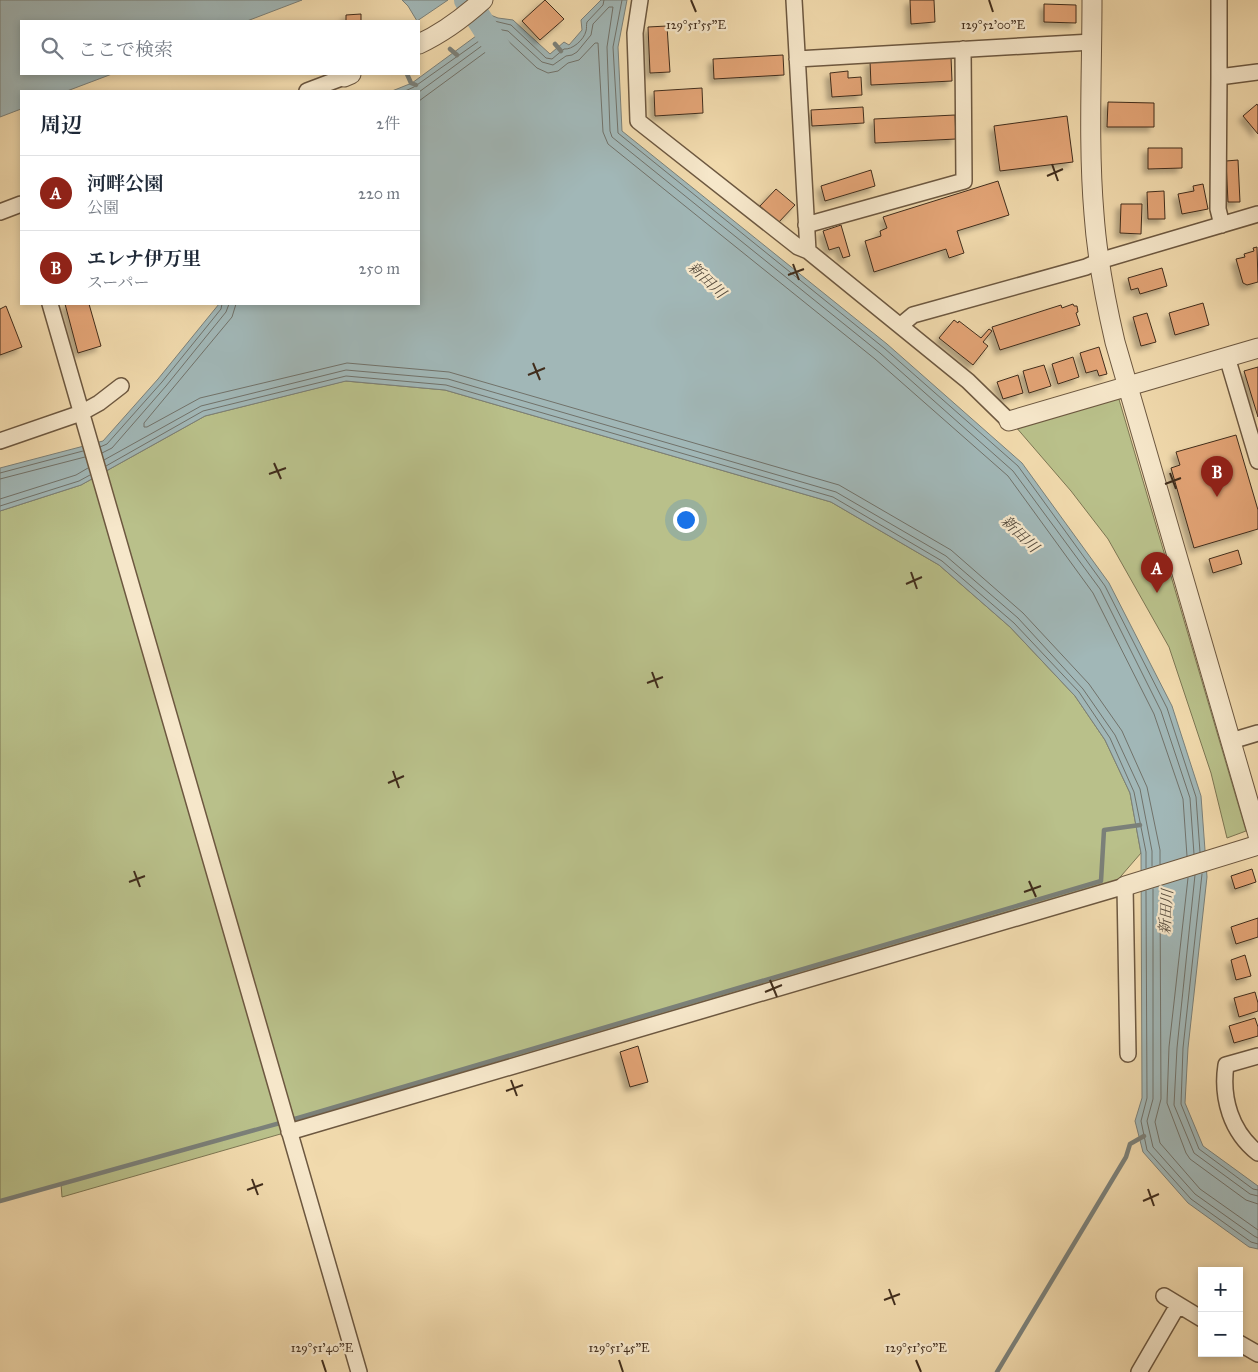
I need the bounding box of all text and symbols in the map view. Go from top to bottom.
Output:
text: 129°51'55"E [666,18,726,32]
text: 129°52'00"E [961,18,1025,32]
search box [20,20,420,75]
icon: search [38,34,66,62]
text: ここで検索 [78,38,173,61]
text: 周辺 [40,112,82,138]
text: 2件 [376,114,400,133]
text: 河畔公園 [87,172,163,195]
text: A [51,184,61,203]
text: 220 m [358,184,400,203]
text: 公園 [87,198,119,217]
text: エレナ伊万里 [87,247,201,270]
water label: 新田川 [684,258,731,303]
text: B [51,259,61,278]
text: 250 m [359,259,400,278]
text: スーパー [87,273,149,292]
pin: B [1201,456,1233,497]
your location [673,507,699,533]
water label: 新田川 [998,512,1044,557]
pin: A [1141,552,1173,593]
water label: 新田川 [1155,887,1177,935]
map controls [1198,1267,1243,1357]
button: + [1198,1267,1243,1312]
button: − [1198,1312,1243,1357]
text: 129°51'40"E [291,1341,354,1355]
text: 129°51'45"E [588,1341,650,1355]
text: 129°51'50"E [885,1341,947,1355]

